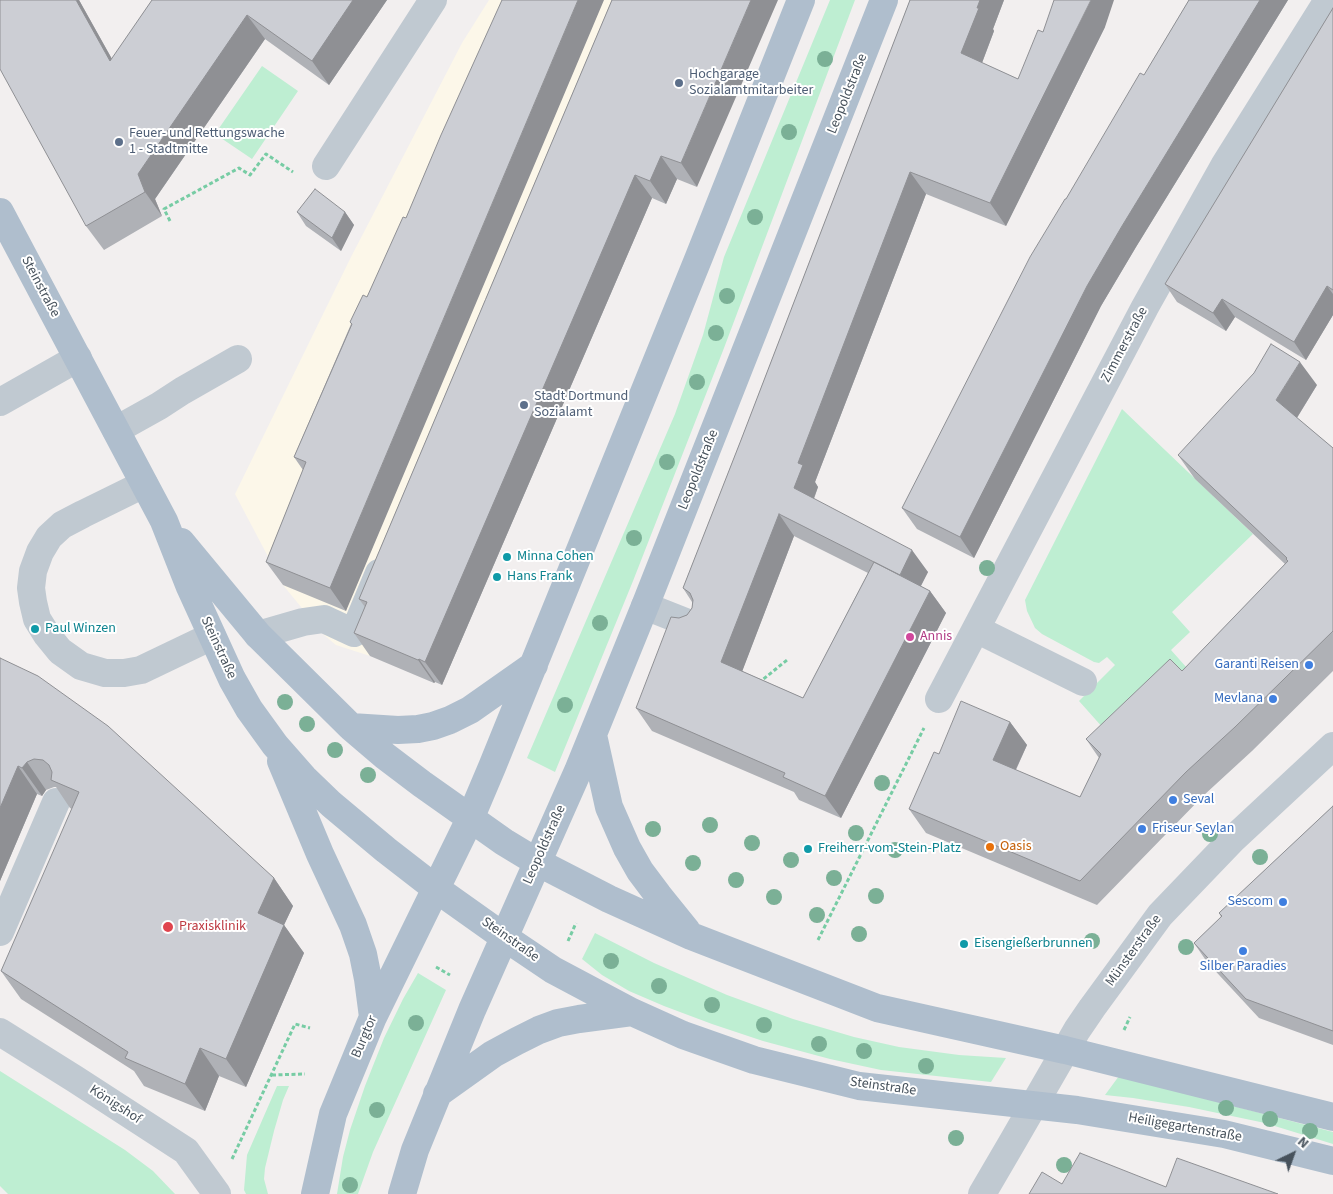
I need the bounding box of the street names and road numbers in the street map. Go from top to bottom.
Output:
street label: Leopoldstraße [824,52,872,136]
street label: Steinstraße [17,254,63,320]
street label: Zimmerstraße [1098,304,1152,386]
street label: Leopoldstraße [675,428,723,512]
street label: Steinstraße [196,614,240,682]
street label: Leopoldstraße [520,803,570,887]
street label: Münsterstraße [1102,912,1166,990]
street label: Steinstraße [478,914,542,966]
street label: Burgtor [349,1013,381,1061]
street label: Steinstraße [849,1074,917,1100]
street label: Königshof [86,1082,144,1128]
street label: Heiligegartenstraße [1127,1110,1243,1146]

